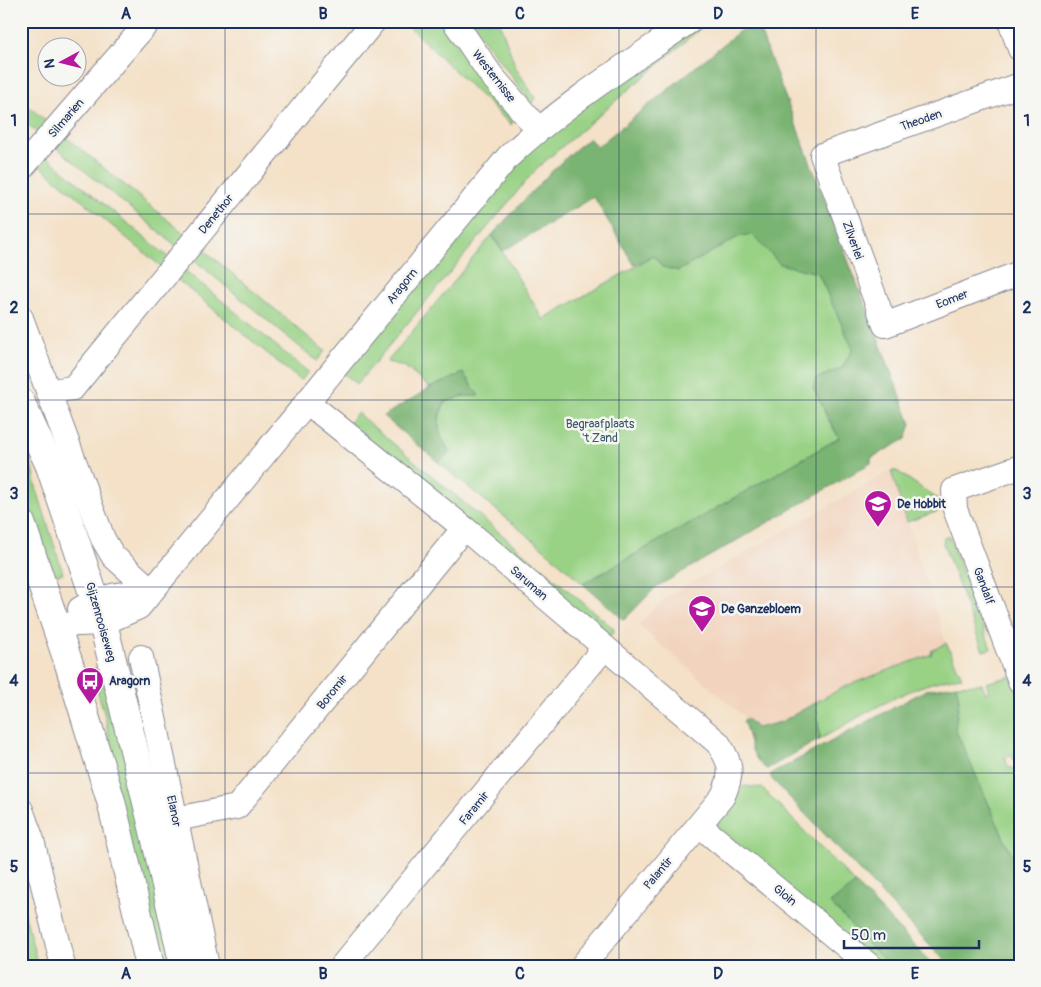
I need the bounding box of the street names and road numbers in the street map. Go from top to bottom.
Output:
street label: Westernisse [469,47,519,105]
street label: Silmarien [45,95,88,141]
street label: Theoden [898,106,944,135]
street label: Denethor [196,191,237,237]
street label: Zilverlei [839,219,866,261]
street label: Aragorn [384,265,421,307]
street label: Eomer [934,286,971,312]
street label: Saruman [507,563,551,604]
street label: Gandalf [970,565,998,607]
street label: Gijzenrooiseweg [82,581,119,664]
street label: Boromir [314,671,351,713]
street label: Faramir [456,788,493,828]
street label: Elanor [163,794,184,829]
street label: Palantir [641,854,677,893]
street label: Gloin [770,881,800,910]

